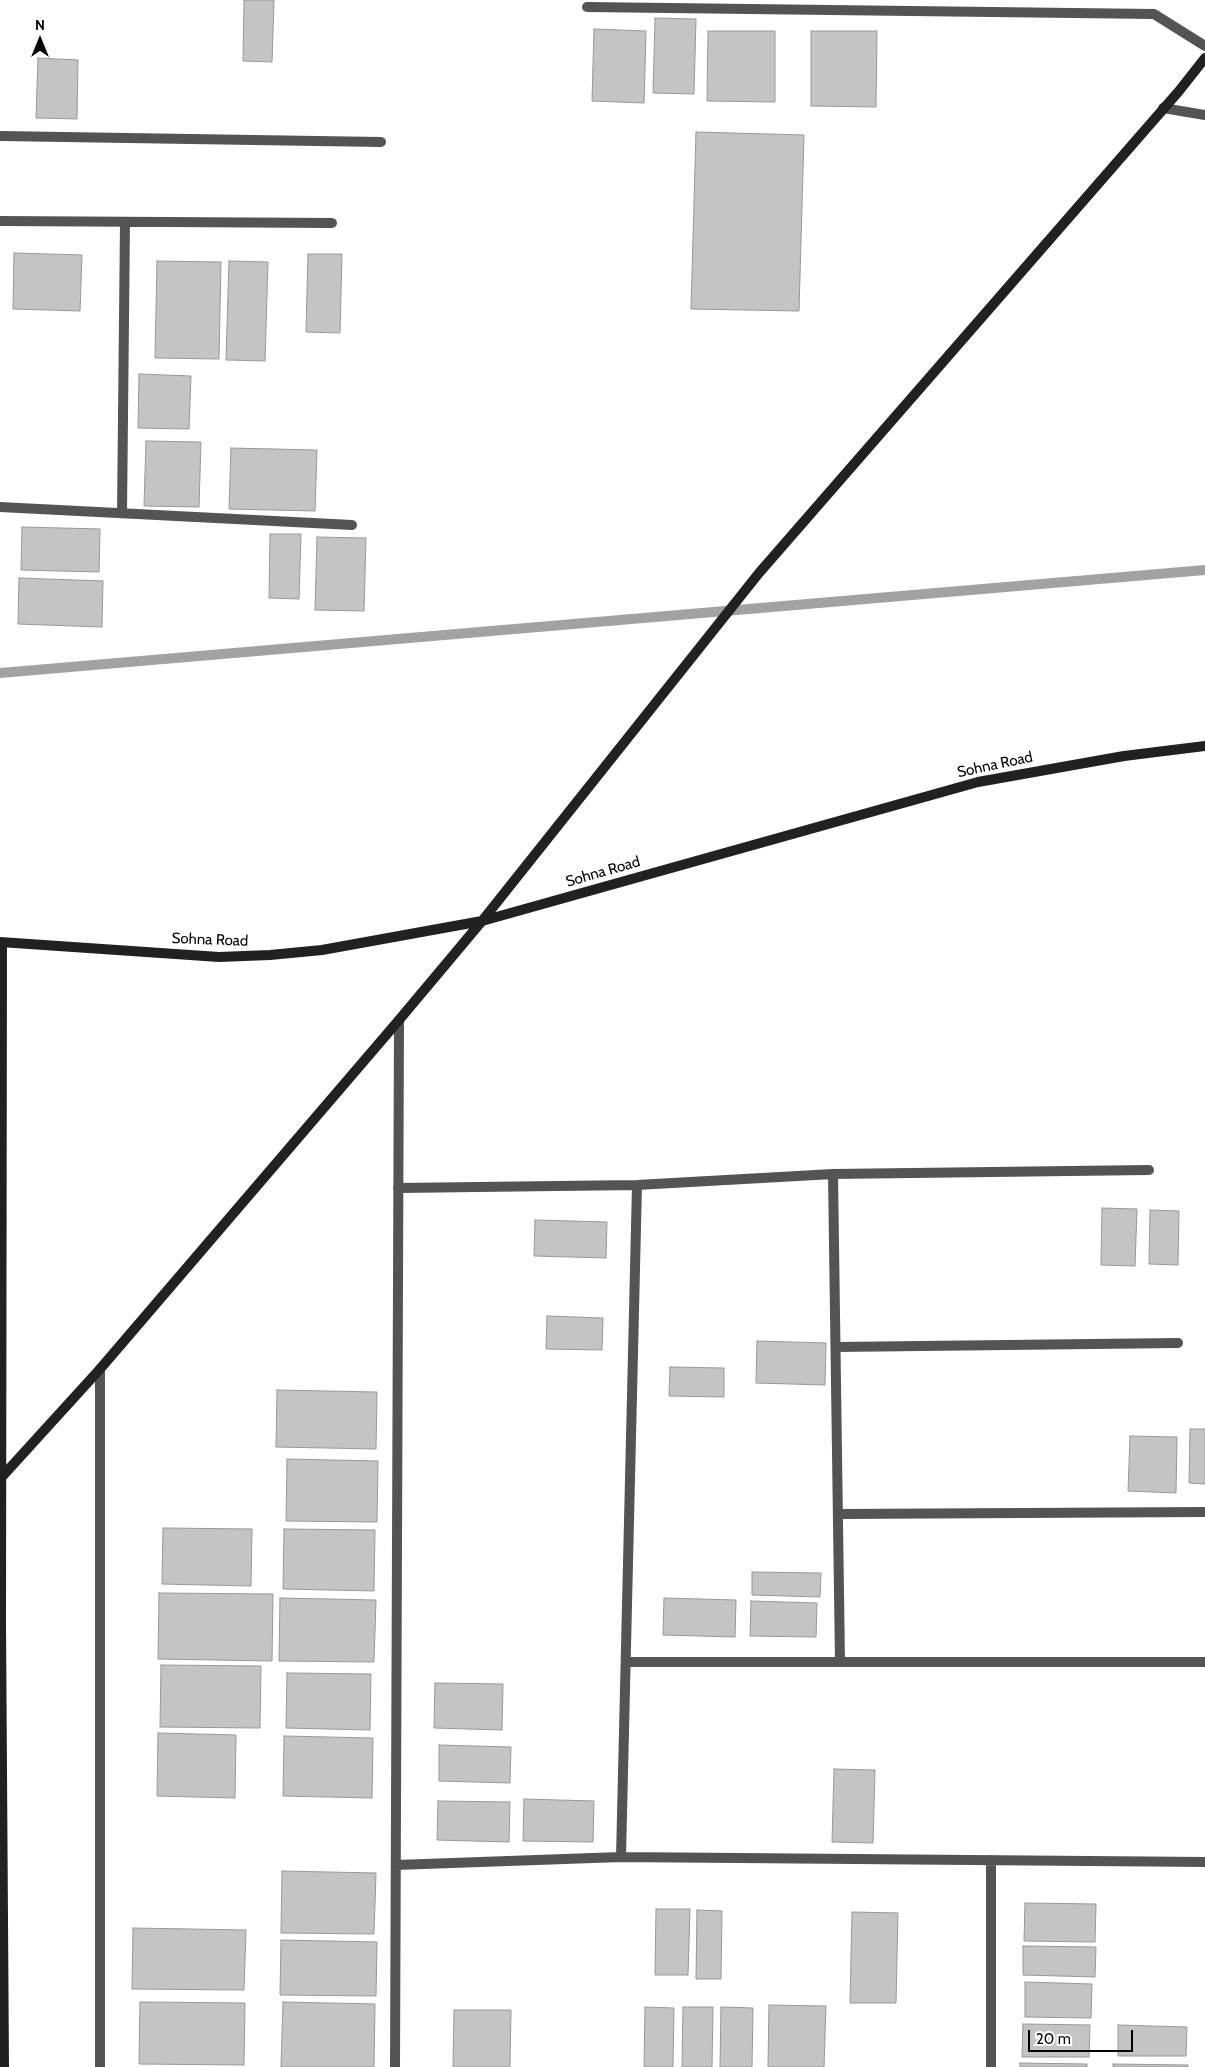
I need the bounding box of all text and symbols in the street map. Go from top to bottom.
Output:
north arrow [15,15,65,65]
text: N [35,16,45,34]
street label: Sohna Road [956,748,1034,782]
street label: Sohna Road [564,853,642,891]
street label: Sohna Road [171,930,249,950]
scale bar [1030,2020,1135,2052]
text: 20 m [1036,2030,1071,2048]

